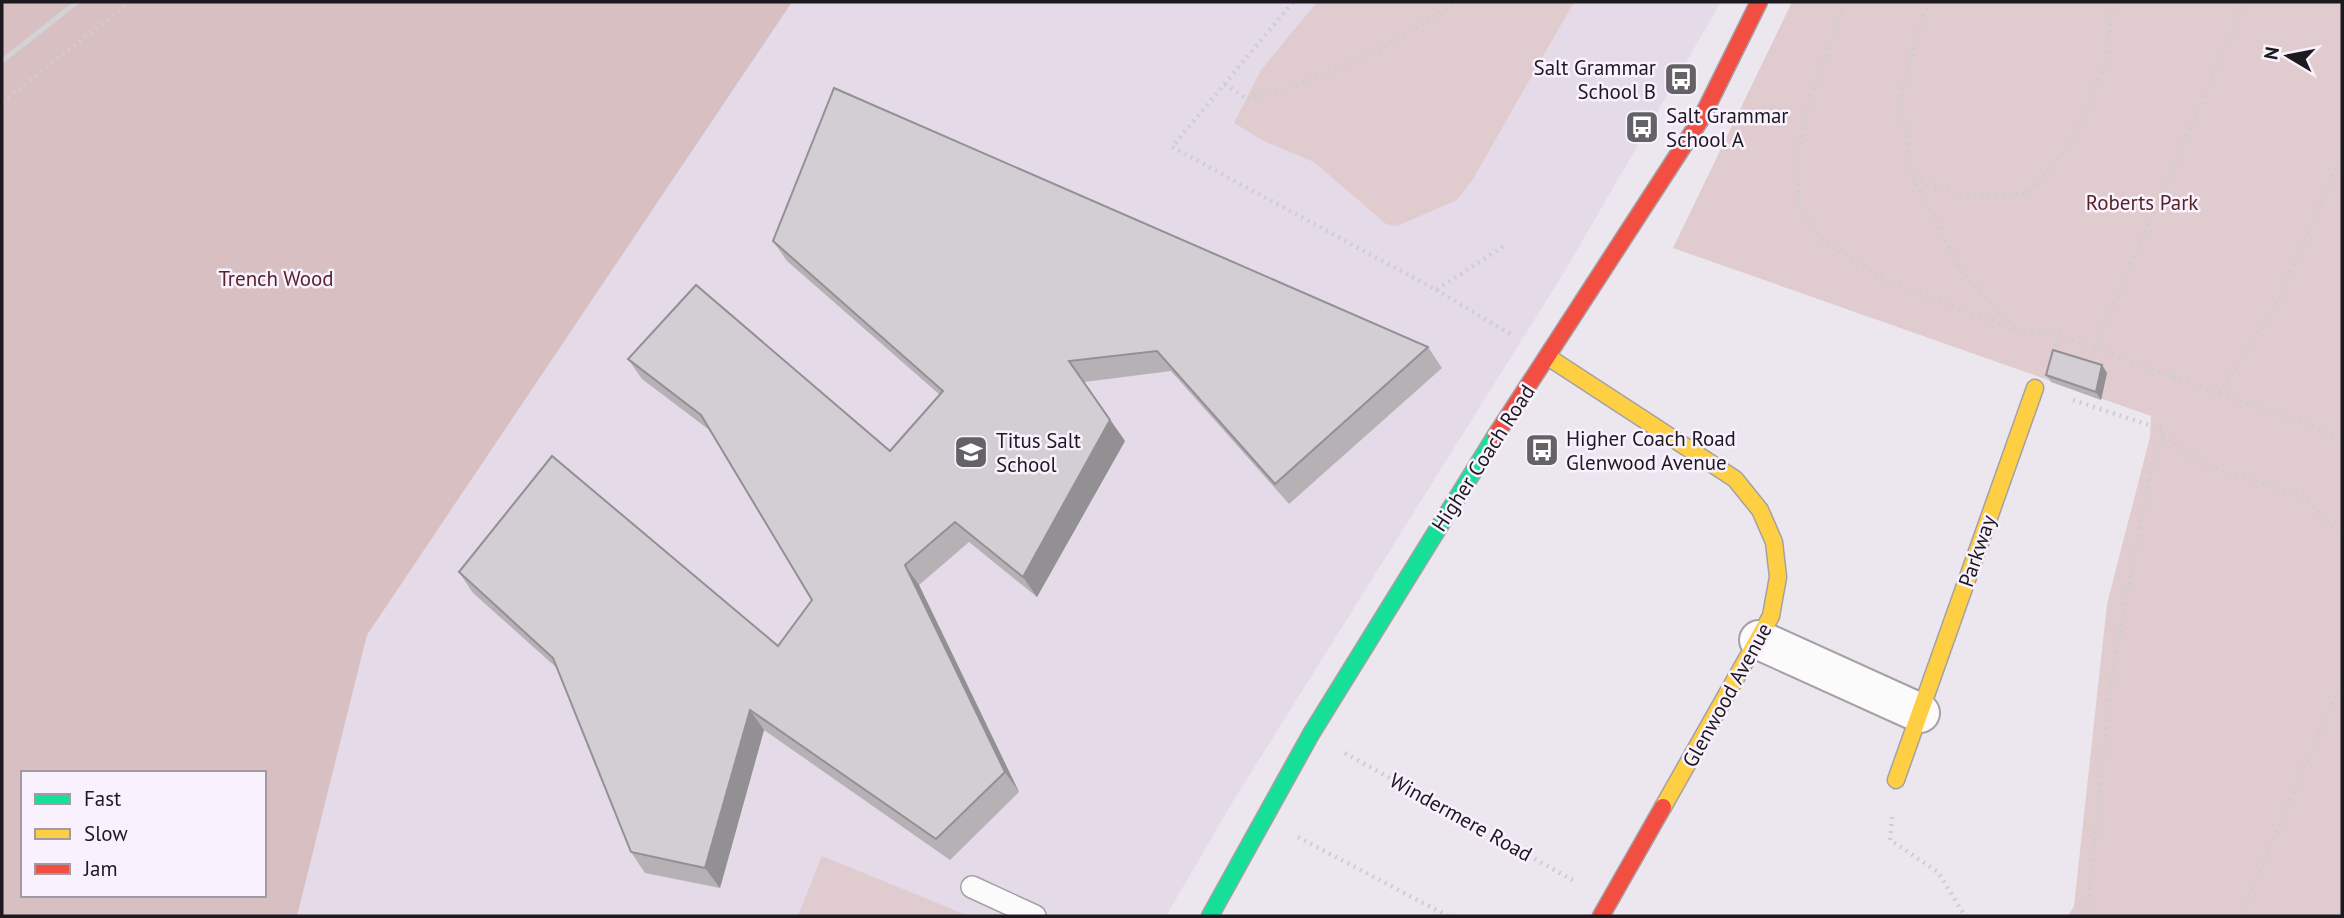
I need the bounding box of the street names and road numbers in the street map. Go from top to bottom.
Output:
street label: Higher Coach Road [1425,379,1541,537]
street label: Parkway [1952,511,2002,591]
street label: Glenwood Avenue [1676,618,1778,772]
street label: Windermere Road [1385,767,1537,867]

